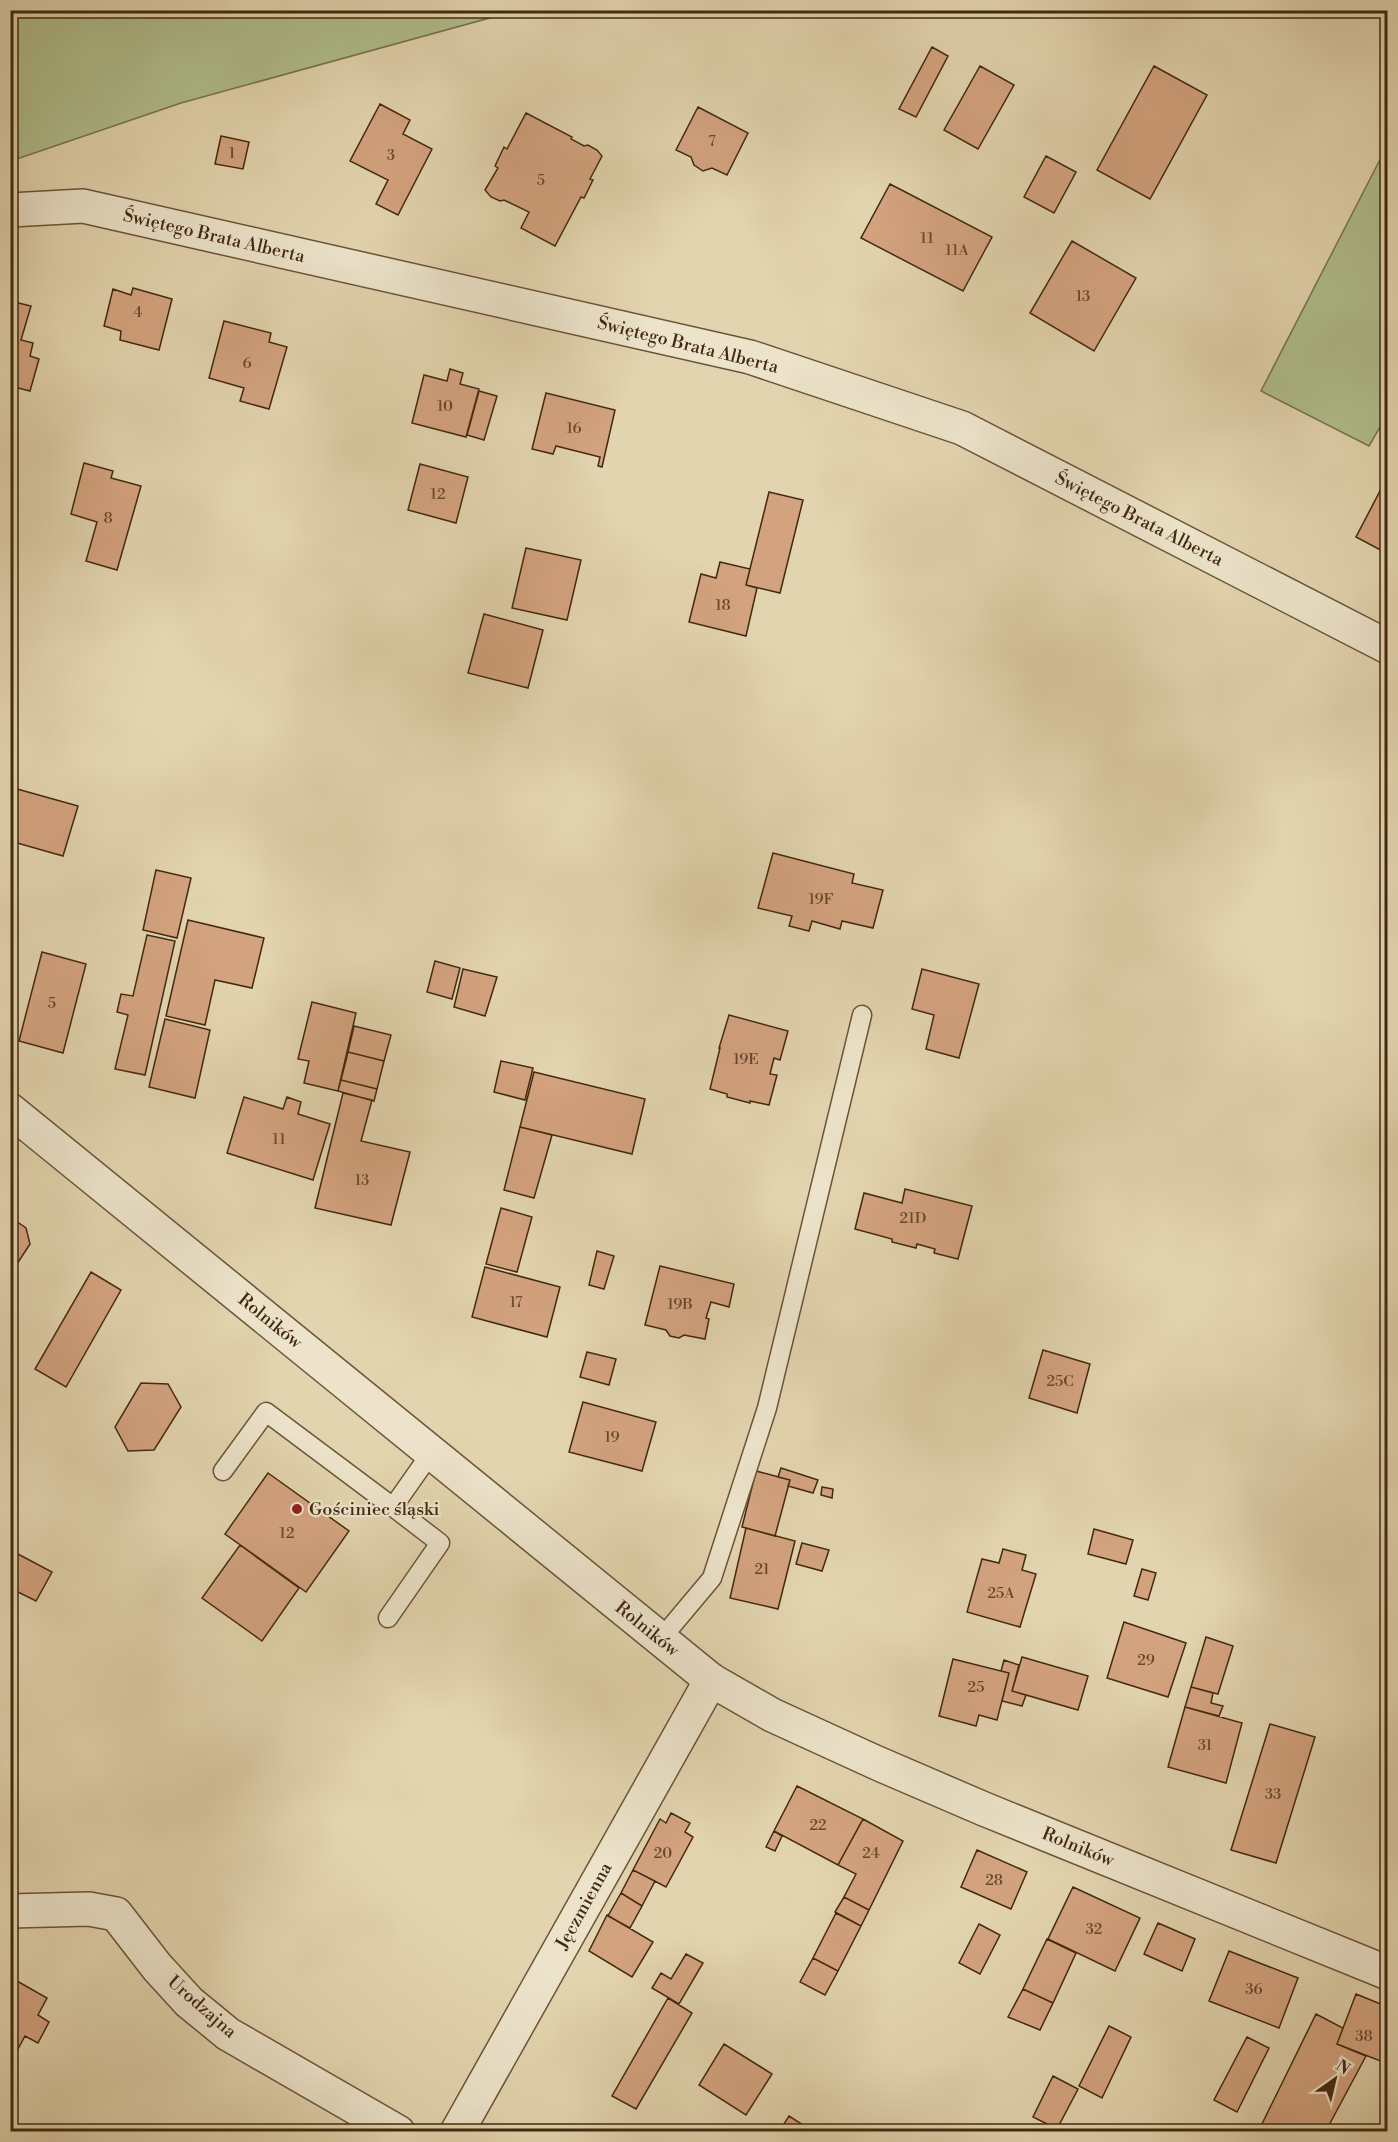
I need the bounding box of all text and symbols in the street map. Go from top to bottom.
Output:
house number: 7 [708,132,716,151]
house number: 1 [229,144,236,163]
house number: 3 [387,146,395,165]
house number: 5 [537,171,545,190]
street label: Świętego Brata Alberta [121,204,308,268]
house number: 11 [920,229,934,248]
house number: 11A [945,241,970,260]
house number: 13 [1076,287,1090,306]
house number: 4 [134,303,143,322]
street label: Świętego Brata Alberta [595,311,782,379]
house number: 6 [242,354,252,373]
house number: 10 [437,397,453,416]
house number: 16 [566,419,582,438]
street label: Świętego Brata Alberta [1051,467,1228,572]
house number: 12 [430,485,446,504]
house number: 8 [103,509,113,528]
house number: 18 [715,596,731,615]
house number: 19F [809,890,834,909]
house number: 5 [48,994,56,1013]
house number: 19E [733,1050,759,1069]
house number: 11 [272,1130,286,1149]
house number: 13 [355,1171,369,1190]
house number: 21D [900,1209,926,1228]
street label: Rolników [233,1288,307,1354]
house number: 17 [509,1293,523,1312]
house number: 19B [667,1295,693,1314]
house number: 25C [1046,1372,1074,1391]
house number: 19 [604,1428,620,1447]
place label: Gościniec śląski [309,1498,439,1521]
marker: Gościniec śląski [290,1502,304,1516]
house number: 12 [279,1524,295,1543]
house number: 21 [754,1560,770,1579]
house number: 25A [987,1584,1015,1603]
street label: Rolników [610,1596,684,1662]
house number: 29 [1137,1651,1155,1670]
house number: 25 [968,1678,984,1697]
house number: 31 [1198,1736,1213,1755]
house number: 33 [1265,1785,1281,1804]
house number: 22 [809,1816,827,1835]
street label: Rolników [1039,1822,1118,1872]
house number: 20 [654,1844,672,1863]
house number: 24 [862,1844,880,1863]
street label: Jęczmienna [550,1858,618,1954]
house number: 28 [985,1871,1003,1890]
house number: 32 [1086,1920,1102,1939]
street label: Urodzajna [163,1971,242,2044]
house number: 36 [1245,1980,1263,1999]
house number: 38 [1355,2027,1373,2046]
north arrow [1305,2049,1365,2109]
text: N [1332,2056,1354,2079]

